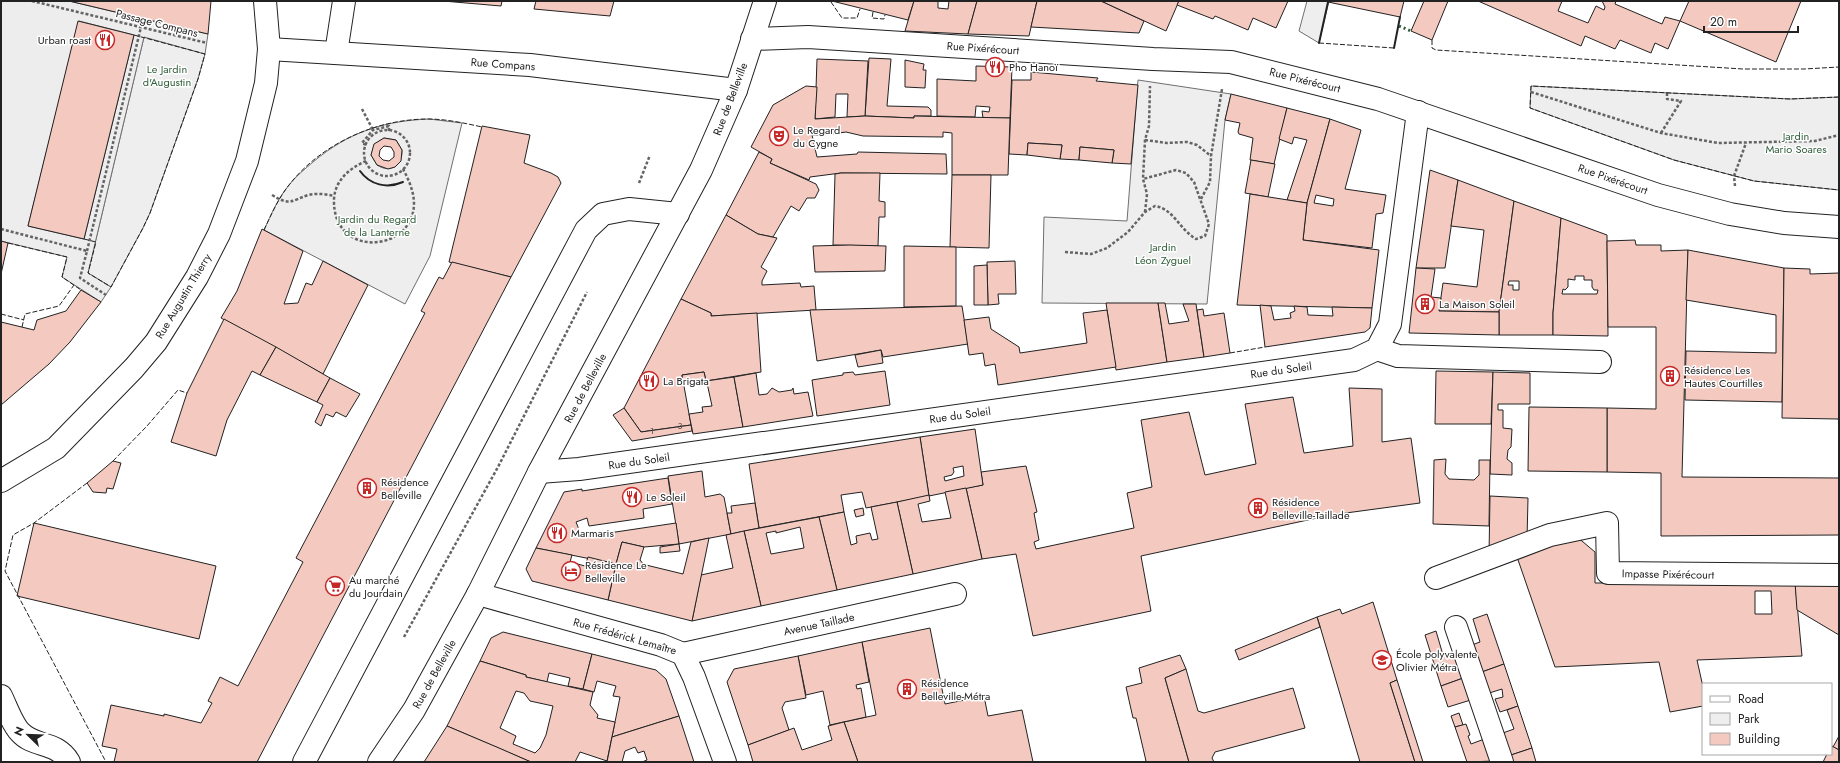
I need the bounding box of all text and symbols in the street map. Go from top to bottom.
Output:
street label: Passage Compans [114,5,200,41]
scale bar [1704,8,1798,34]
text: 20 m [1710,13,1737,31]
restaurant icon: Urban roast [94,29,116,51]
place label: Urban roast [38,32,91,48]
street label: Rue Pixérécourt [946,37,1020,59]
street label: Rue Compans [470,54,536,74]
restaurant icon: Pho Hanoï [984,56,1006,78]
place label: Pho Hanoï [1009,59,1059,75]
street label: Rue de Belleville [709,60,751,138]
park label: Le Jardin d'Augustin [143,61,191,90]
street label: Rue Pixérécourt [1268,63,1343,97]
place label: Le Regard du Cygne [793,122,840,151]
theatre icon: Le Regard du Cygne [768,125,790,147]
park label: Jardin Mario Soares [1765,128,1827,157]
street label: Rue Pixérécourt [1576,160,1650,199]
park label: Jardin du Regard de la Lanterne [336,211,416,240]
park label: Jardin Léon Zyguel [1135,239,1191,268]
street label: Rue Augustin Thierry [151,250,215,342]
building icon: La Maison Soleil [1414,293,1436,315]
place label: La Maison Soleil [1439,296,1515,312]
street label: Rue de Belleville [560,350,610,426]
street label: Rue du Soleil [1249,358,1313,382]
place label: Résidence Les Hautes Courtilles [1684,362,1763,391]
building icon: Résidence Les Hautes Courtilles [1659,365,1681,387]
restaurant icon: La Brigata [638,370,660,392]
place label: La Brigata [663,373,709,389]
street label: Rue du Soleil [928,403,992,427]
house number: 3 [678,419,683,432]
house number: 1 [650,424,654,437]
street label: Rue du Soleil [607,449,671,473]
place label: Résidence Belleville [381,474,429,503]
building icon: Résidence Belleville [356,477,378,499]
restaurant icon: Le Soleil [621,486,643,508]
place label: Le Soleil [646,489,686,505]
place label: Résidence Belleville-Taillade [1272,494,1350,523]
building icon: Résidence Belleville-Taillade [1247,497,1269,519]
restaurant icon: Marmaris [546,522,568,544]
place label: Marmaris [571,525,614,541]
place label: Résidence Le Belleville [585,557,647,586]
hotel icon: Résidence Le Belleville [560,560,582,582]
street label: Impasse Pixérécourt [1622,565,1715,583]
place label: Au marché du Jourdain [349,572,403,601]
supermarket icon: Au marché du Jourdain [324,575,346,597]
street label: Avenue Taillade [782,609,856,639]
street label: Rue Frédérick Lemaître [572,614,679,658]
street label: Rue de Belleville [408,636,460,712]
place label: École polyvalente Olivier Métra [1396,646,1478,675]
school or university icon: École polyvalente Olivier Métra [1371,649,1393,671]
place label: Résidence Belleville-Métra [921,675,990,704]
building icon: Résidence Belleville-Métra [896,678,918,700]
legend [1702,683,1832,755]
text: Road [1738,690,1764,708]
text: Park [1738,710,1760,728]
north arrow [8,715,48,755]
text: N [10,724,28,738]
text: Building [1738,730,1780,748]

